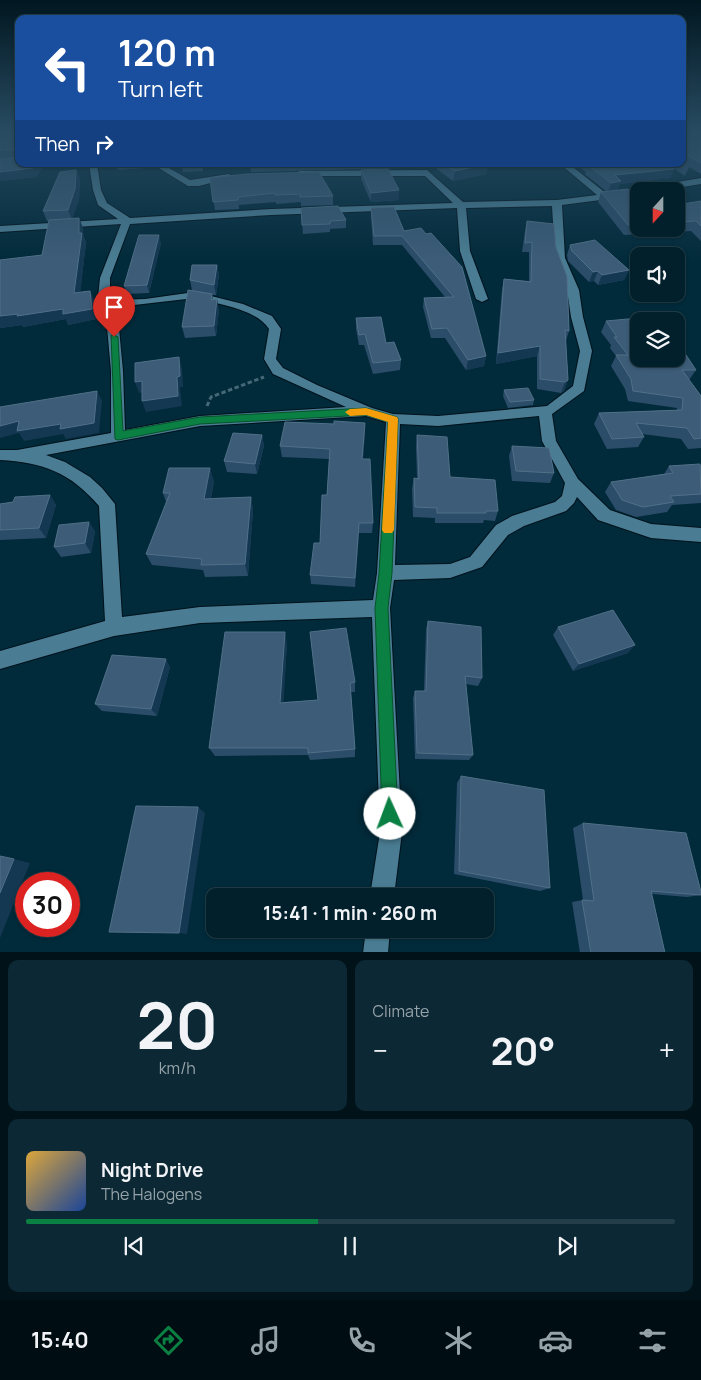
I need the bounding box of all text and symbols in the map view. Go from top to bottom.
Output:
text: 120 m [118,29,216,77]
icon: left [35,35,100,100]
text: Turn left [118,74,203,104]
icon: right [90,130,118,158]
text: Then [35,131,80,157]
north arrow [630,182,685,238]
map controls [630,182,685,367]
button: sound [630,247,685,302]
pin [93,286,135,337]
icon: arrive [100,293,128,321]
button: layers [630,312,685,367]
position arrow [363,787,415,839]
speed limit sign: 30 [15,872,80,937]
text: 15:41 · 1 min · 260 m [263,900,437,926]
text: 20 [137,980,218,1069]
text: Climate [373,1000,429,1022]
text: 20° [491,1024,556,1076]
text: − [373,1031,388,1069]
text: + [659,1031,675,1069]
text: km/h [159,1057,196,1079]
text: Night Drive [101,1157,203,1183]
text: The Halogens [101,1183,202,1205]
icon: previous [120,1232,148,1260]
icon: pause [336,1232,364,1260]
icon: next [553,1232,581,1260]
icon: directions [151,1323,186,1358]
icon: music [248,1323,283,1358]
icon: phone [344,1323,379,1358]
icon: climate [441,1323,476,1358]
icon: car [538,1323,573,1358]
icon: filters [635,1323,670,1358]
text: 15:40 [31,1325,89,1355]

